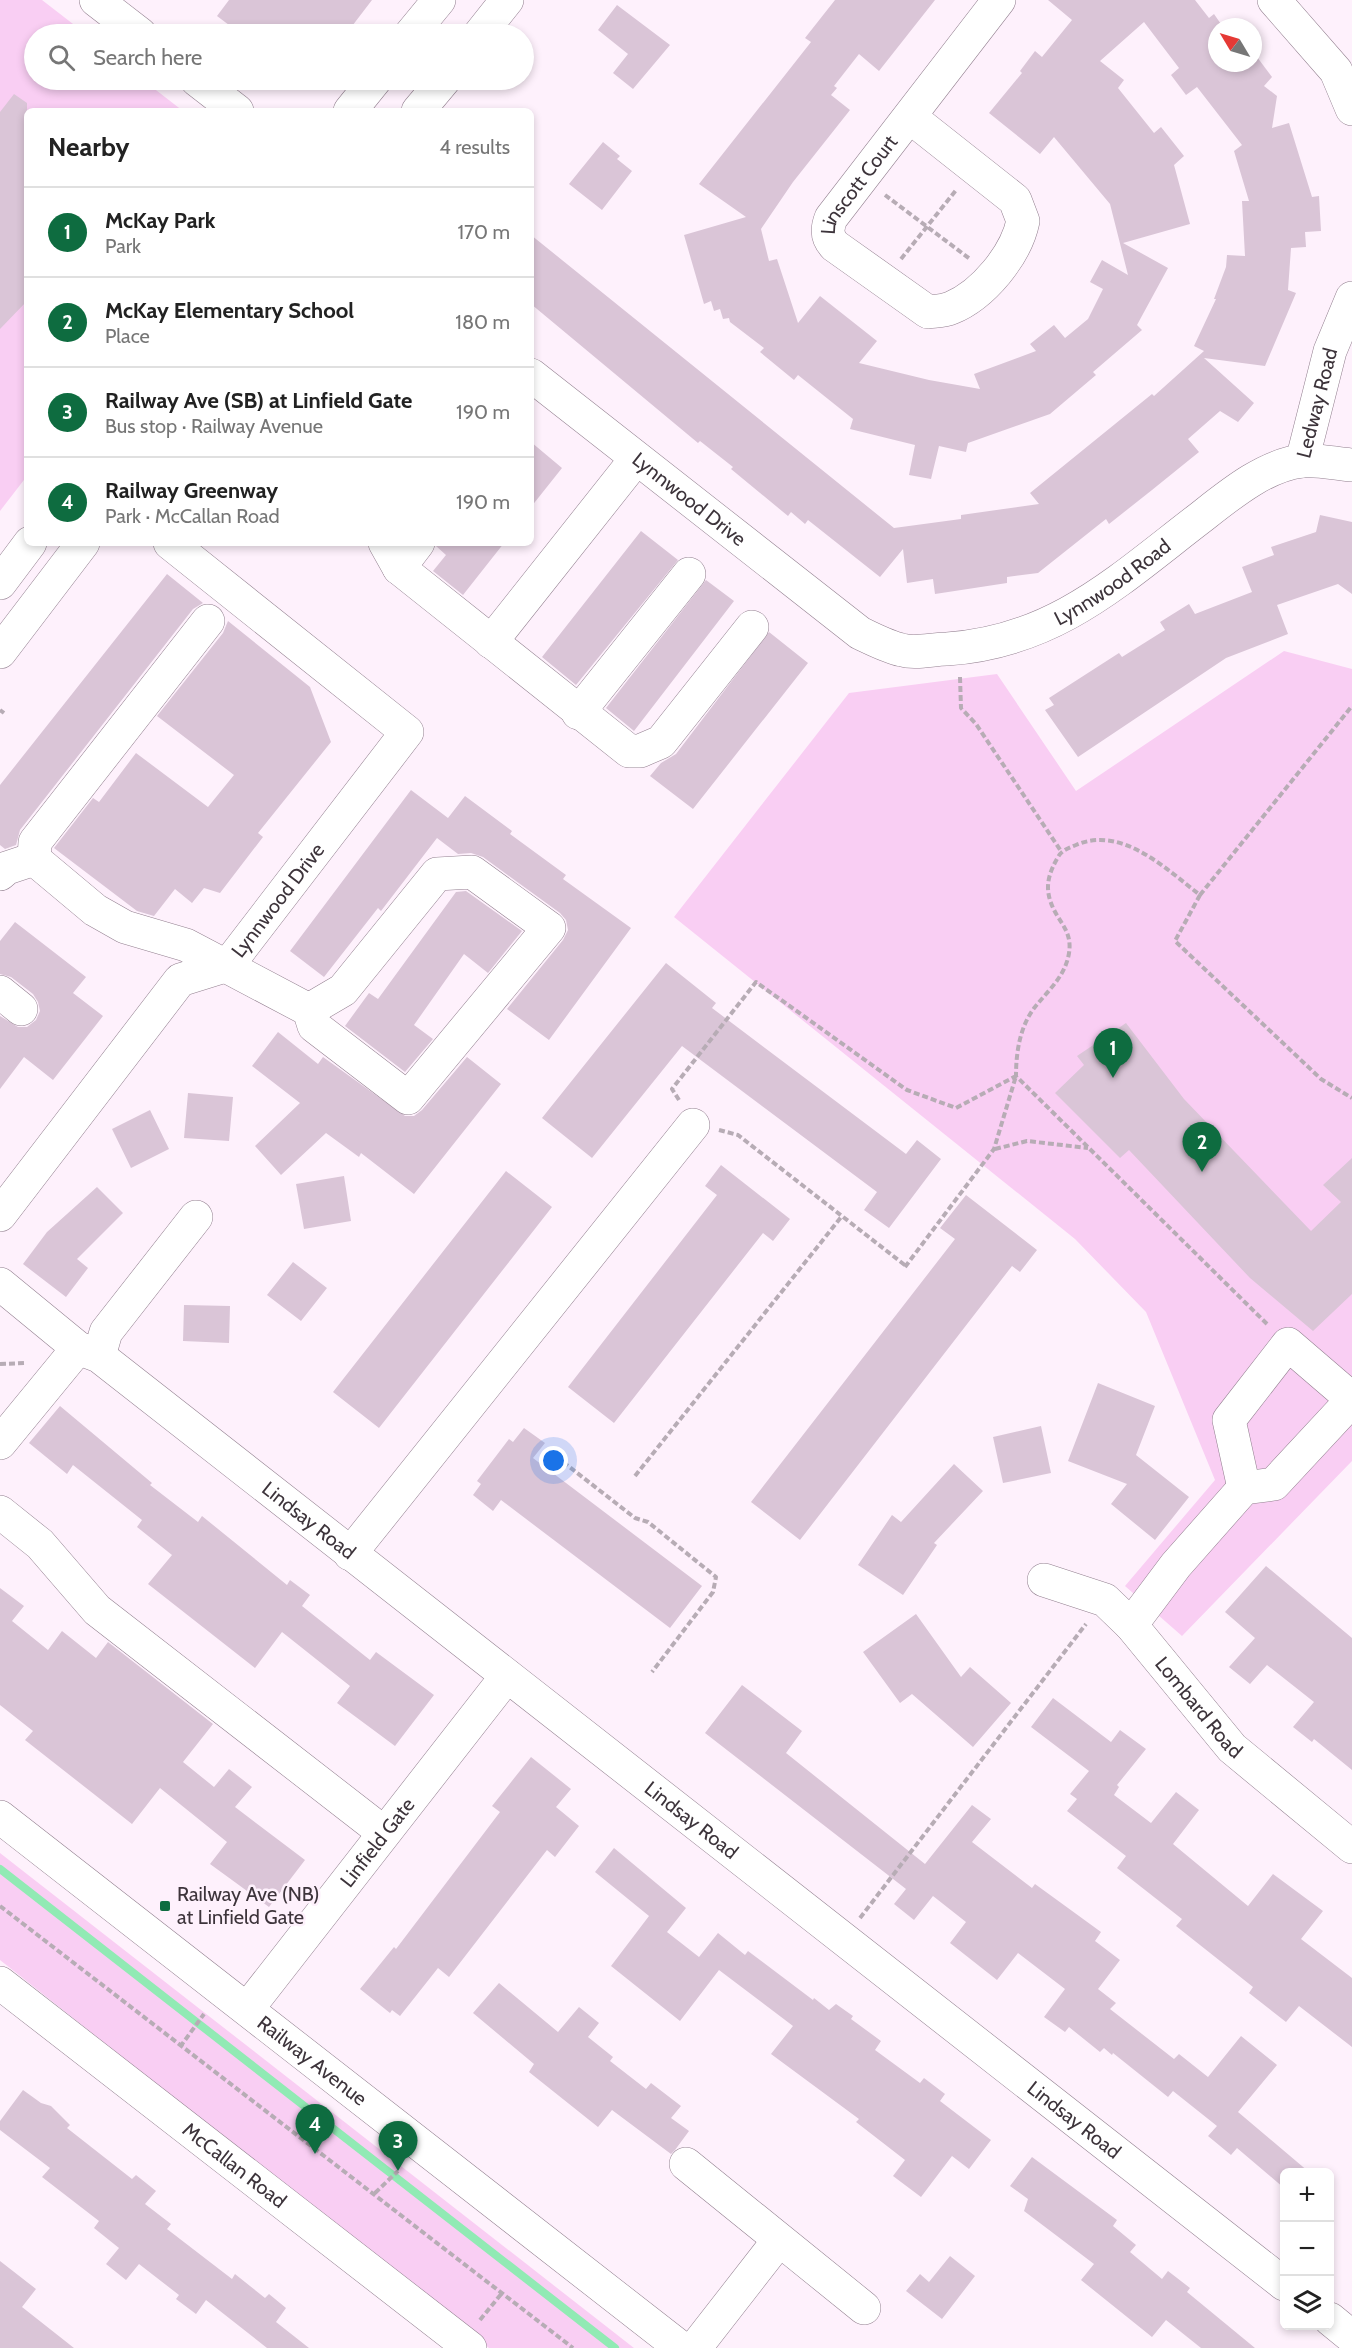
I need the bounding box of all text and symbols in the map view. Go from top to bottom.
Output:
north arrow [1208,18,1262,72]
search box [24,24,534,90]
icon: search [45,41,78,74]
text: Search here [93,44,202,71]
street label: Linscott Court [816,130,903,235]
text: Nearby [48,131,129,163]
text: 4 results [439,135,510,159]
text: McKay Park [105,207,216,234]
text: 1 [64,220,71,244]
text: 170 m [458,220,510,244]
text: Park [105,234,141,258]
text: McKay Elementary School [105,297,354,324]
text: 2 [62,310,73,334]
text: 180 m [455,310,510,334]
text: Place [105,324,150,348]
street label: Ledway Road [1291,345,1342,460]
text: Railway Ave (SB) at Linfield Gate [105,387,412,414]
text: 3 [62,400,73,424]
text: 190 m [456,400,510,424]
text: Bus stop · Railway Avenue [105,414,323,438]
street label: Lynnwood Drive [628,447,751,551]
text: Railway Greenway [105,477,278,504]
text: 4 [61,490,74,514]
text: 190 m [456,490,510,514]
text: Park · McCallan Road [105,504,280,528]
street label: Lynnwood Road [1050,534,1175,630]
street label: Lynnwood Drive [226,838,329,962]
pin: 1 [1094,1028,1132,1078]
pin: 2 [1182,1122,1222,1172]
your location [539,1446,568,1475]
street label: Lindsay Road [257,1476,360,1564]
street label: Lombard Road [1150,1652,1247,1763]
street label: Lindsay Road [640,1776,743,1864]
street label: Linfield Gate [335,1793,419,1892]
place label: Railway Ave (NB) at Linfield Gate [177,1882,319,1929]
marker: Railway Ave (NB) at Linfield Gate [158,1899,172,1913]
street label: Railway Avenue [253,2010,372,2111]
street label: Lindsay Road [1023,2076,1126,2164]
pin: 4 [296,2104,334,2154]
street label: McCallan Road [178,2117,291,2213]
pin: 3 [378,2122,418,2171]
map controls [1280,2168,1334,2330]
button: + [1280,2168,1334,2222]
button: − [1280,2222,1334,2276]
button: layers [1280,2276,1334,2330]

